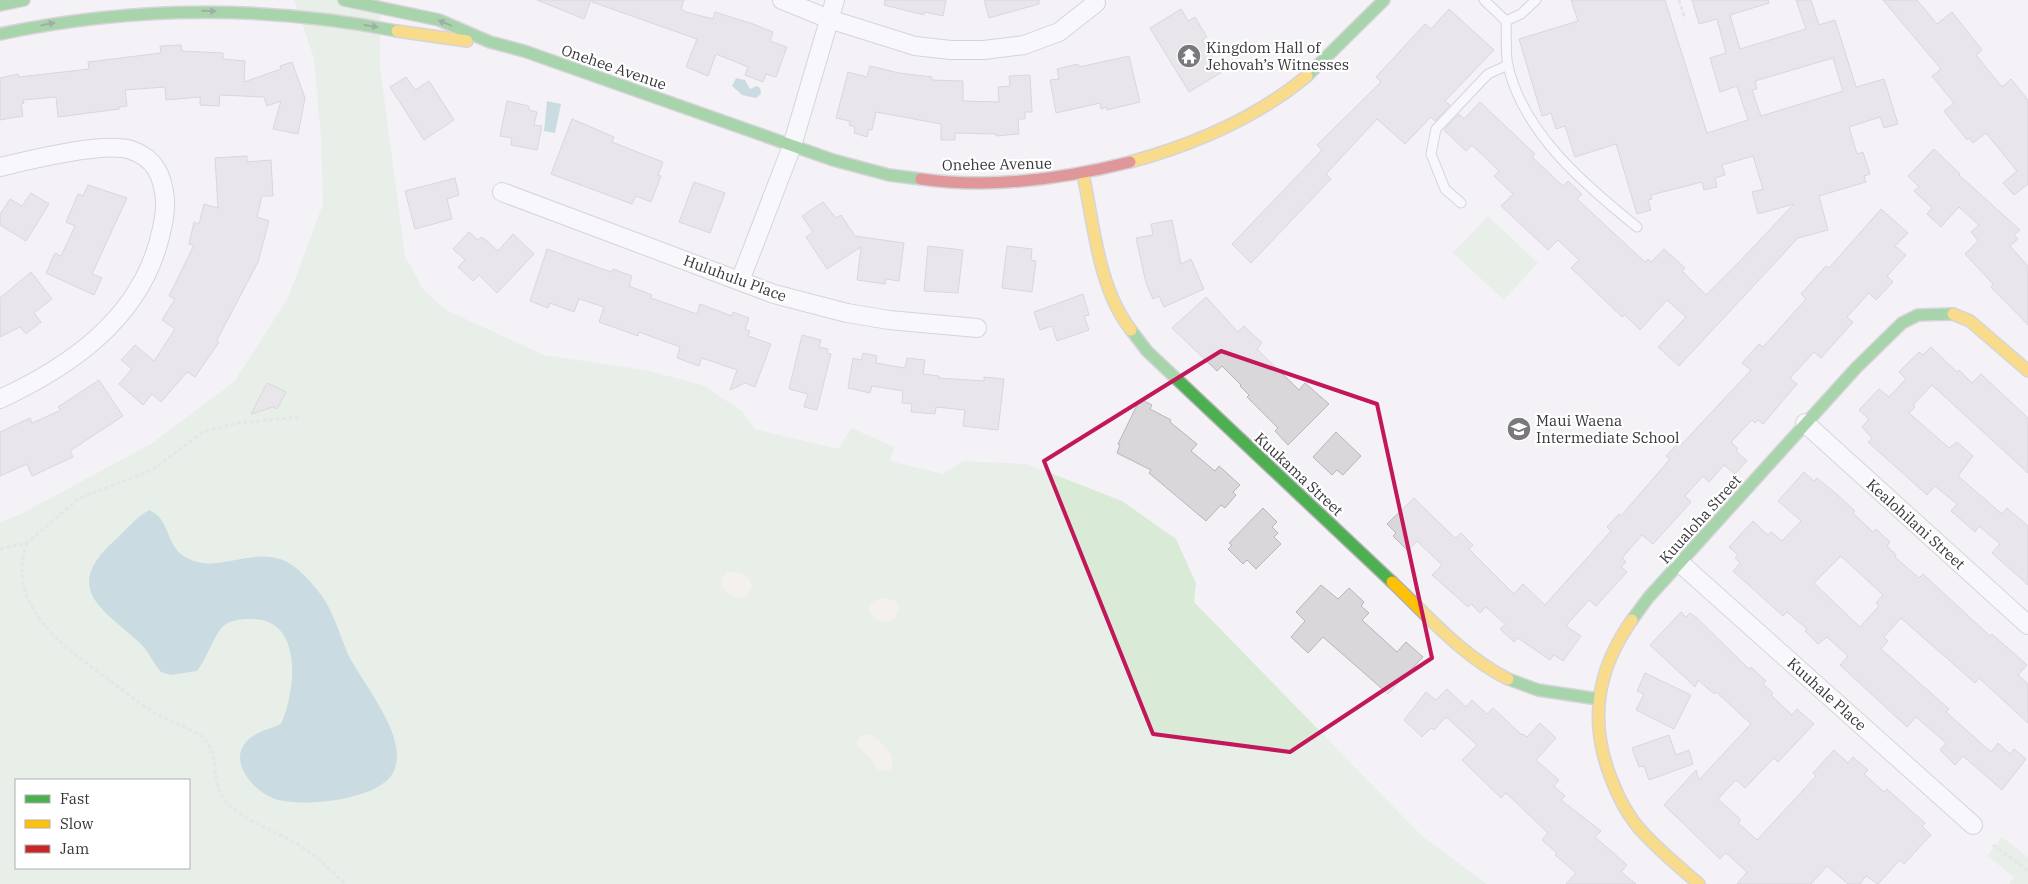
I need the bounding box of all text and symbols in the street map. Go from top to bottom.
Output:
one-way arrow [202,7,218,15]
one-way arrow [437,19,452,27]
one-way arrow [40,20,56,28]
one-way arrow [363,22,379,30]
place label: Kingdom Hall of Jehovah’s Witnesses [1206,38,1349,74]
street label: Onehee Avenue [559,40,669,94]
temple icon: Kingdom Hall of Jehovah’s Witnesses [1176,43,1202,69]
street label: Onehee Avenue [942,154,1052,174]
street label: Huluhulu Place [681,251,789,305]
place label: Maui Waena Intermediate School [1536,411,1679,447]
school or university icon: Maui Waena Intermediate School [1506,416,1532,442]
street label: Kuukama Street [1251,428,1347,520]
street label: Kuualoha Street [1655,471,1745,567]
street label: Kealohilani Street [1863,475,1969,573]
street label: Kuuhale Place [1783,653,1871,735]
legend [15,779,190,869]
text: Fast [60,789,90,808]
text: Slow [60,814,94,833]
text: Jam [60,839,89,858]

